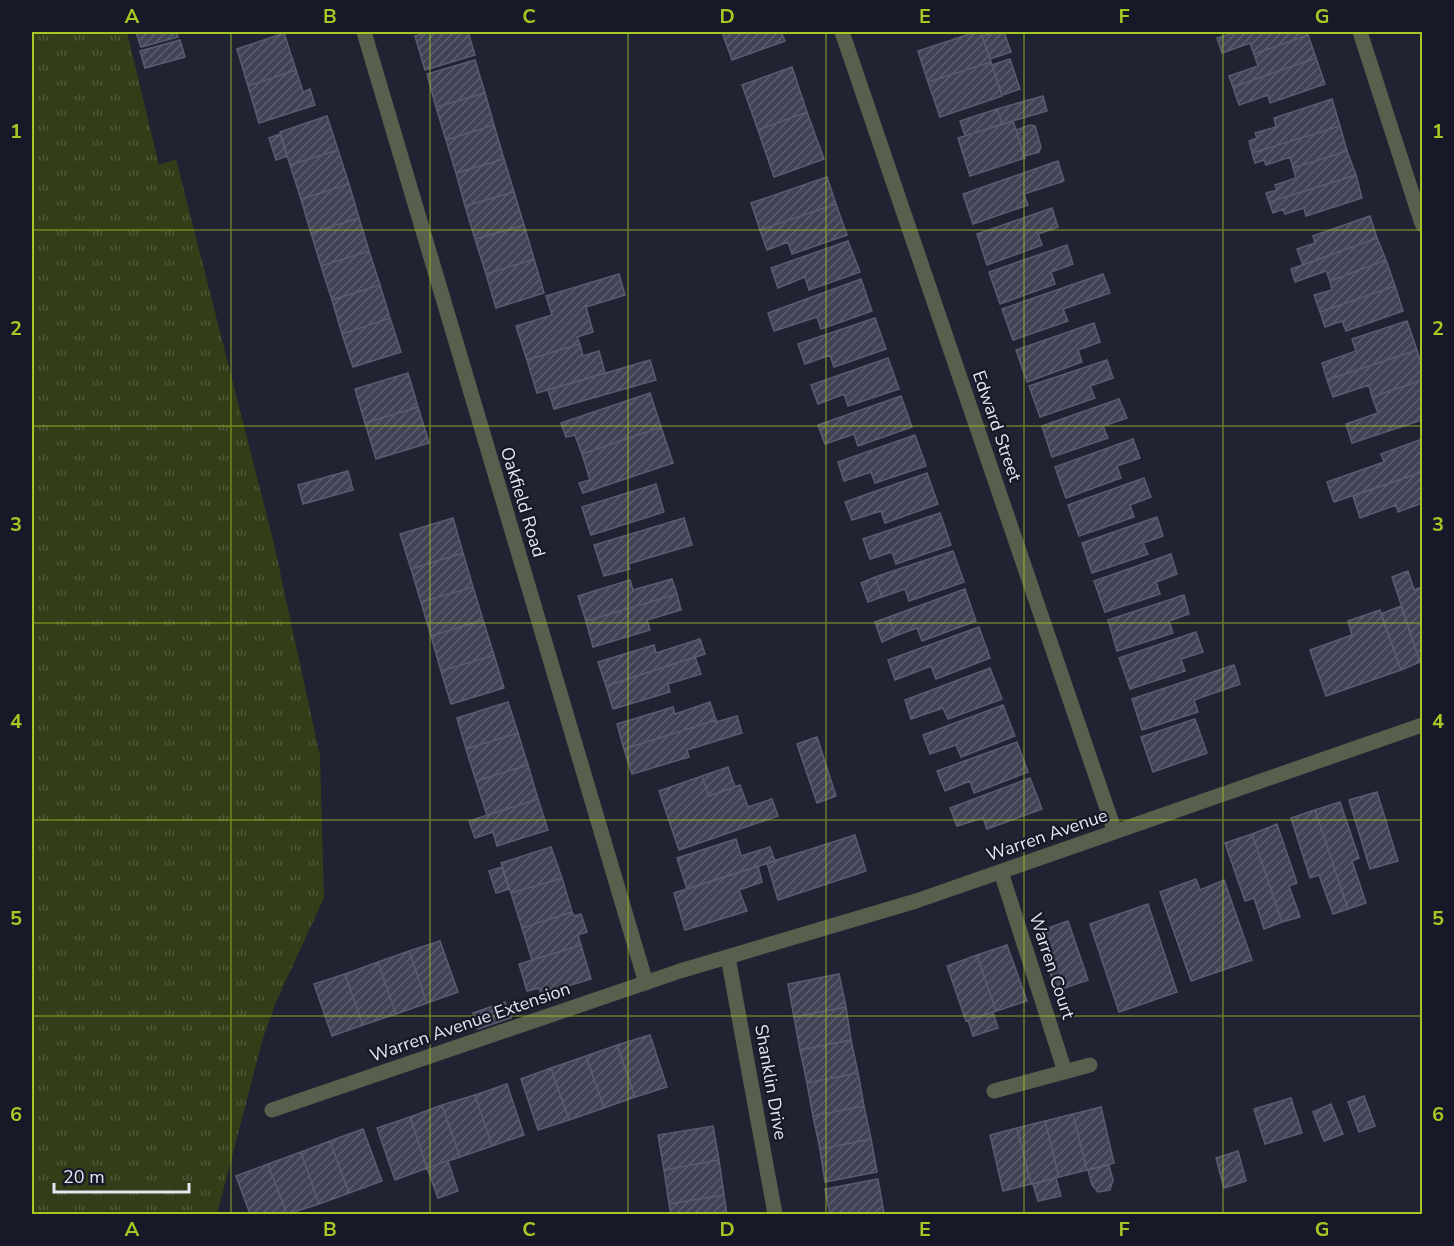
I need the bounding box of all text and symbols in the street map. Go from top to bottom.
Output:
text: A [125,3,140,30]
text: B [323,3,337,30]
text: C [522,3,536,30]
text: D [719,3,735,30]
text: E [919,3,931,30]
text: F [1118,3,1130,30]
text: G [1315,3,1329,30]
text: 1 [10,118,22,145]
text: 1 [1432,118,1444,145]
text: 2 [10,315,22,342]
text: 2 [1432,315,1444,342]
street label: Edward Street [967,367,1027,485]
street label: Oakfield Road [495,444,551,560]
text: 3 [10,511,22,538]
text: 3 [1432,511,1444,538]
text: 4 [10,708,22,735]
text: 4 [1432,708,1444,735]
street label: Warren Avenue [983,803,1111,867]
text: 5 [10,905,22,932]
text: 5 [1432,905,1444,932]
street label: Warren Court [1024,910,1081,1023]
street label: Warren Avenue Extension [367,976,573,1068]
street label: Shanklin Drive [749,1022,793,1142]
text: 6 [10,1101,22,1128]
text: 6 [1432,1101,1444,1128]
scale bar [54,1156,189,1194]
text: 20 m [63,1165,105,1189]
text: A [125,1216,140,1243]
text: B [323,1216,337,1243]
text: C [522,1216,536,1243]
text: D [719,1216,735,1243]
text: E [919,1216,931,1243]
text: F [1118,1216,1130,1243]
text: G [1315,1216,1329,1243]

